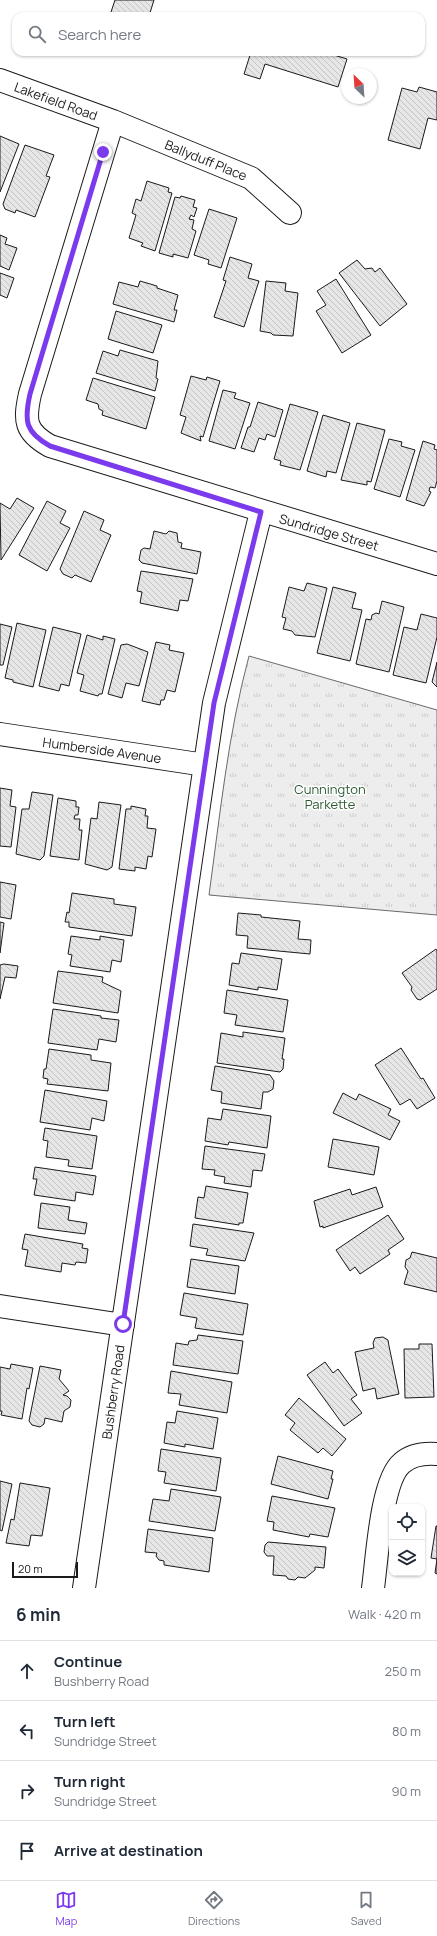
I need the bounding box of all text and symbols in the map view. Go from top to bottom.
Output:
search box [12,12,425,56]
icon: search [26,23,48,45]
text: Search here [58,24,141,45]
north arrow [341,68,377,104]
street label: Lakefield Road [12,78,100,124]
street label: Ballyduff Place [162,135,250,185]
route end [94,143,112,161]
street label: Sundridge Street [277,509,381,555]
street label: Humberside Avenue [42,733,163,767]
park label: Cunnington Parkette [294,780,366,813]
route start [114,1315,132,1333]
street label: Bushberry Road [97,1344,129,1440]
map controls [389,1504,425,1576]
button: locate [389,1504,425,1540]
button: layers [389,1540,425,1576]
scale bar [12,1560,78,1579]
text: 20 m [18,1561,43,1576]
text: 6 min [16,1603,61,1626]
text: Walk · 420 m [348,1605,421,1623]
text: Continue [54,1651,122,1672]
icon: ahead [16,1660,38,1682]
text: 250 m [385,1662,421,1680]
text: Bushberry Road [54,1672,149,1690]
text: Turn left [54,1711,116,1732]
icon: left [16,1720,38,1742]
text: 80 m [392,1722,421,1740]
text: Sundridge Street [54,1732,157,1750]
text: Turn right [54,1771,125,1792]
icon: right [16,1780,38,1802]
text: 90 m [391,1782,421,1800]
text: Sundridge Street [54,1792,157,1810]
icon: arrive [16,1840,38,1862]
text: Arrive at destination [54,1840,203,1861]
tab: Map [55,1889,77,1928]
tab: Directions [188,1889,240,1928]
tab: Saved [351,1889,382,1928]

